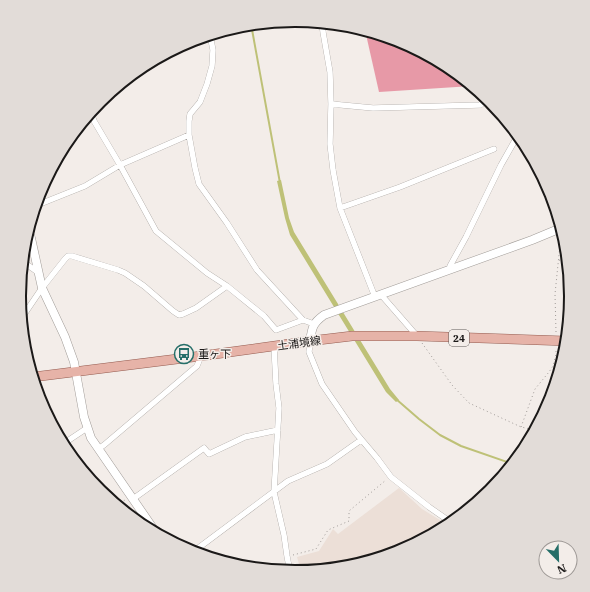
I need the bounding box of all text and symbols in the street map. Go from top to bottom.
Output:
road number: 24 [449,330,469,346]
street label: 土浦境線 [276,333,322,353]
bus stop icon: 重ヶ下 [173,343,195,365]
place label: 重ヶ下 [198,347,231,361]
north arrow [538,540,578,580]
text: N [555,561,569,577]

